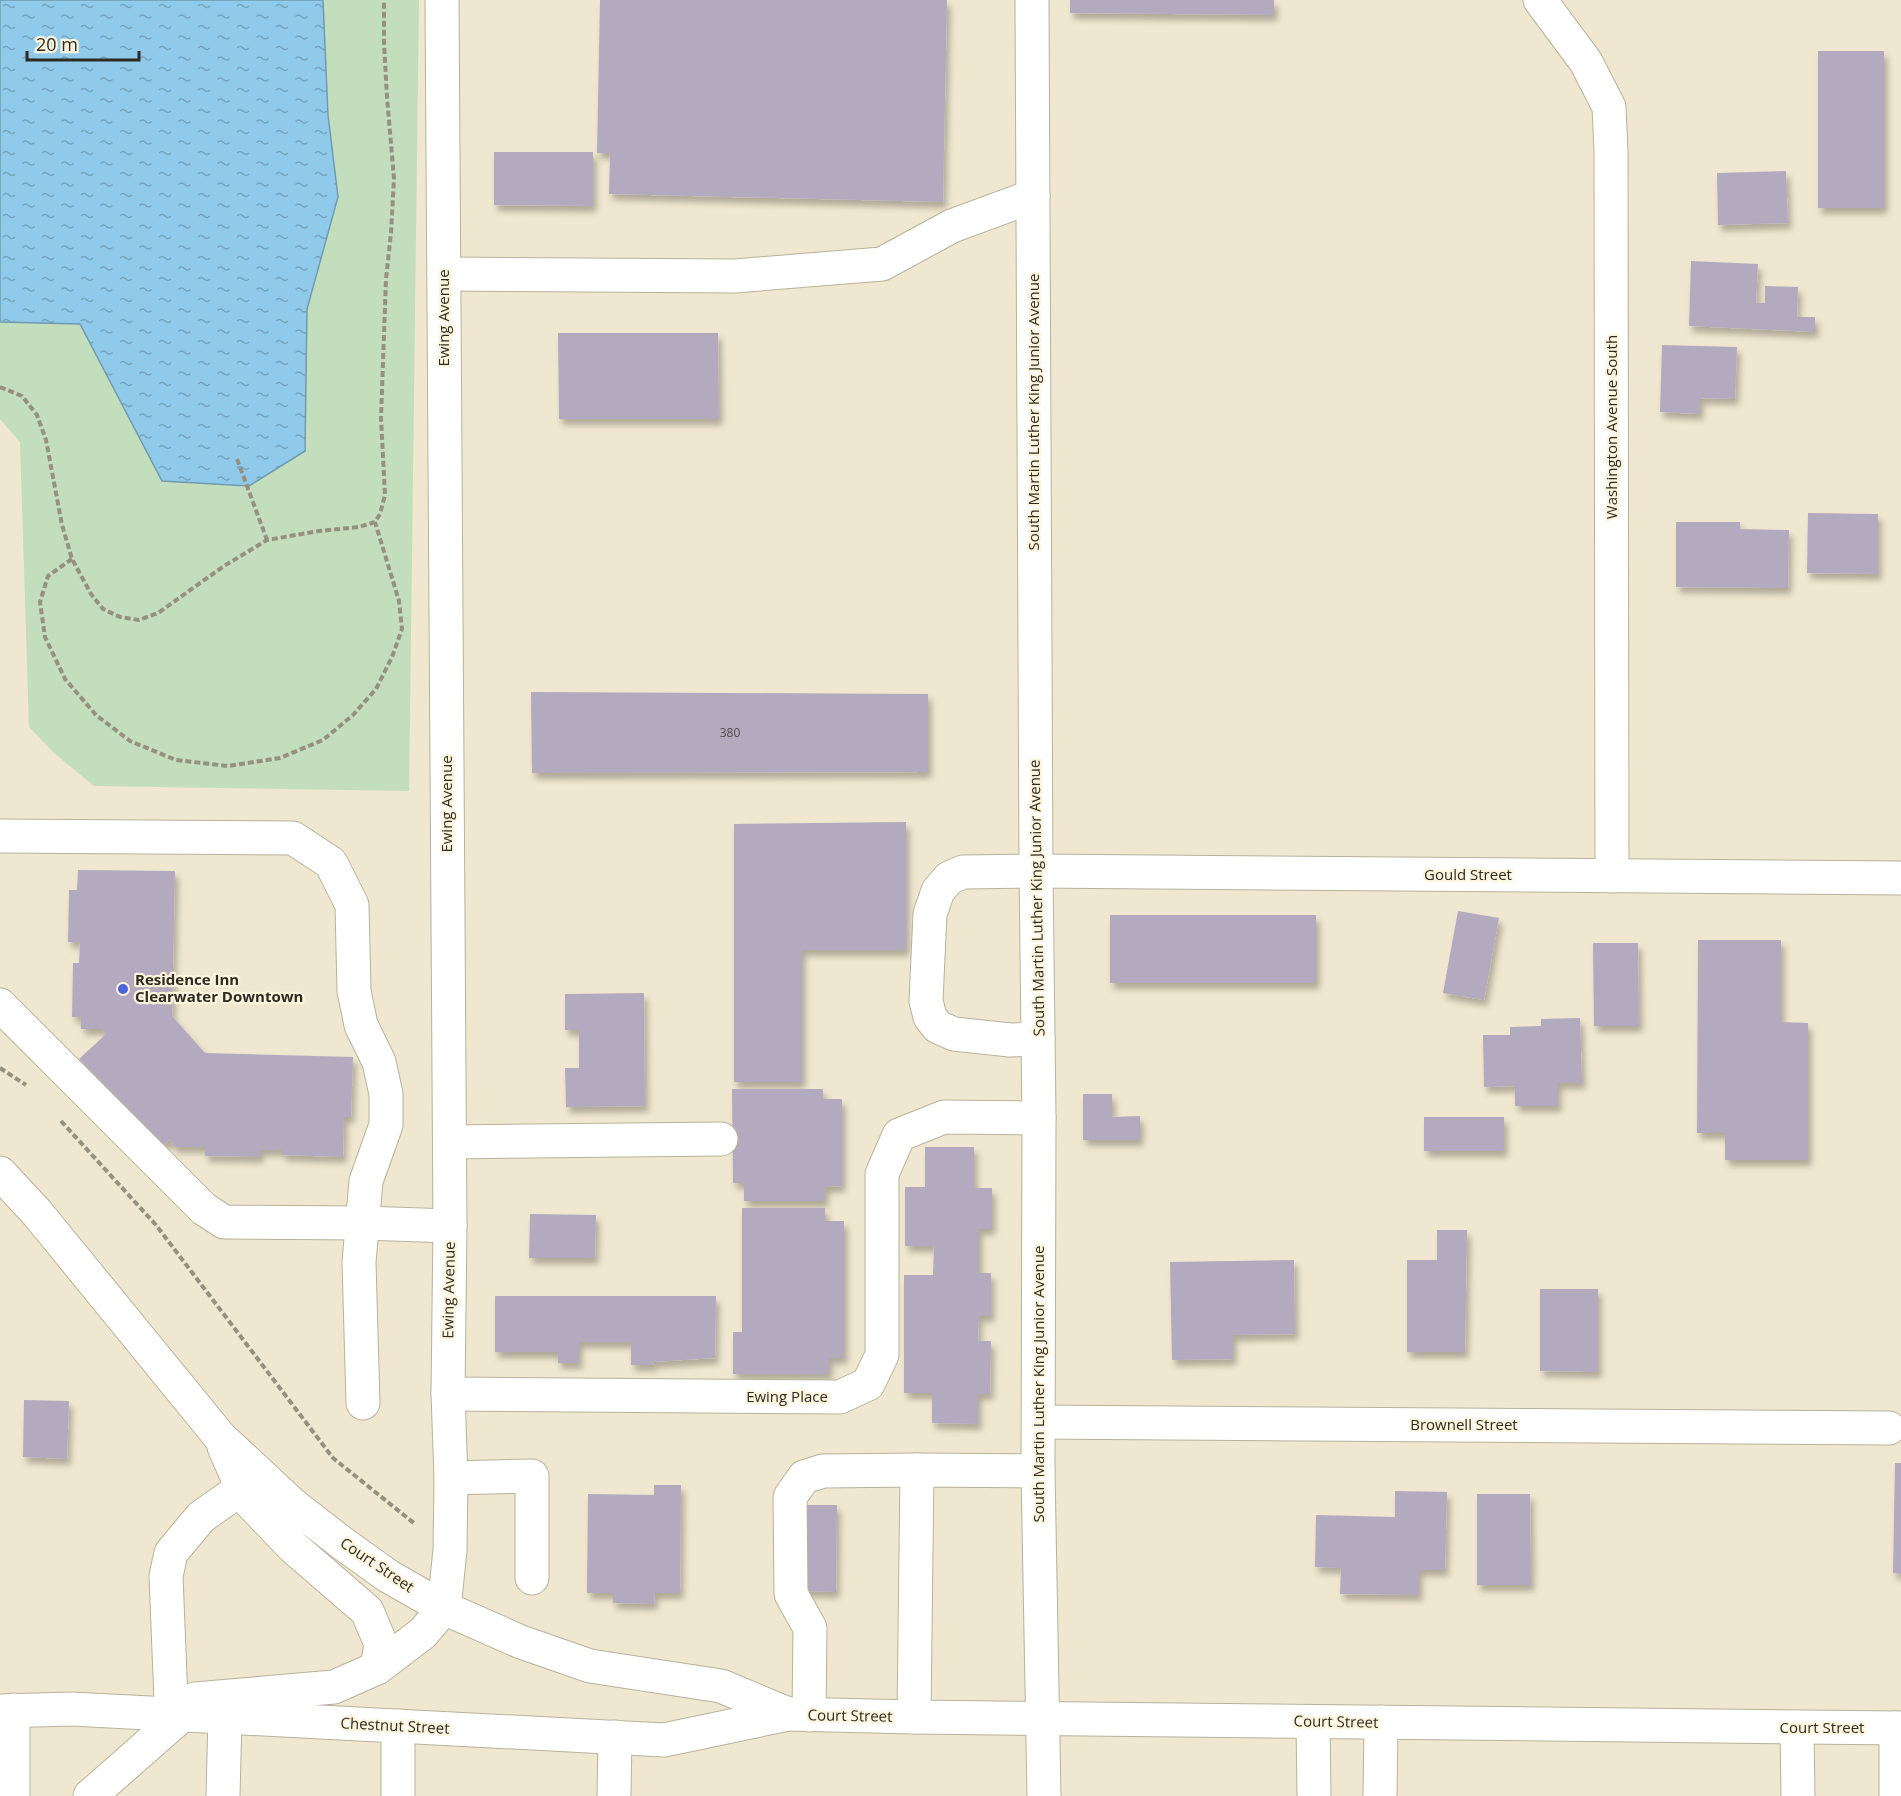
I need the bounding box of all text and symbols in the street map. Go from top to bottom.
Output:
scale bar [27,24,140,62]
text: 20 m [36,32,78,56]
street label: Ewing Avenue [433,269,453,367]
street label: South Martin Luther King Junior Avenue [1023,274,1043,550]
street label: Washington Avenue South [1601,335,1621,519]
house number: 380 [720,724,740,741]
street label: Ewing Avenue [436,755,456,853]
street label: South Martin Luther King Junior Avenue [1024,759,1048,1037]
street label: Gould Street [1424,864,1512,884]
place label: Residence Inn Clearwater Downtown [135,969,303,1006]
marker: Residence Inn Clearwater Downtown [116,982,130,996]
street label: Ewing Avenue [437,1241,459,1339]
street label: South Martin Luther King Junior Avenue [1028,1246,1048,1522]
street label: Ewing Place [746,1386,828,1406]
street label: Brownell Street [1410,1414,1518,1434]
street label: Court Street [337,1532,418,1596]
street label: Court Street [807,1704,893,1726]
street label: Court Street [1293,1710,1379,1732]
street label: Chestnut Street [340,1712,450,1738]
street label: Court Street [1780,1717,1864,1737]

